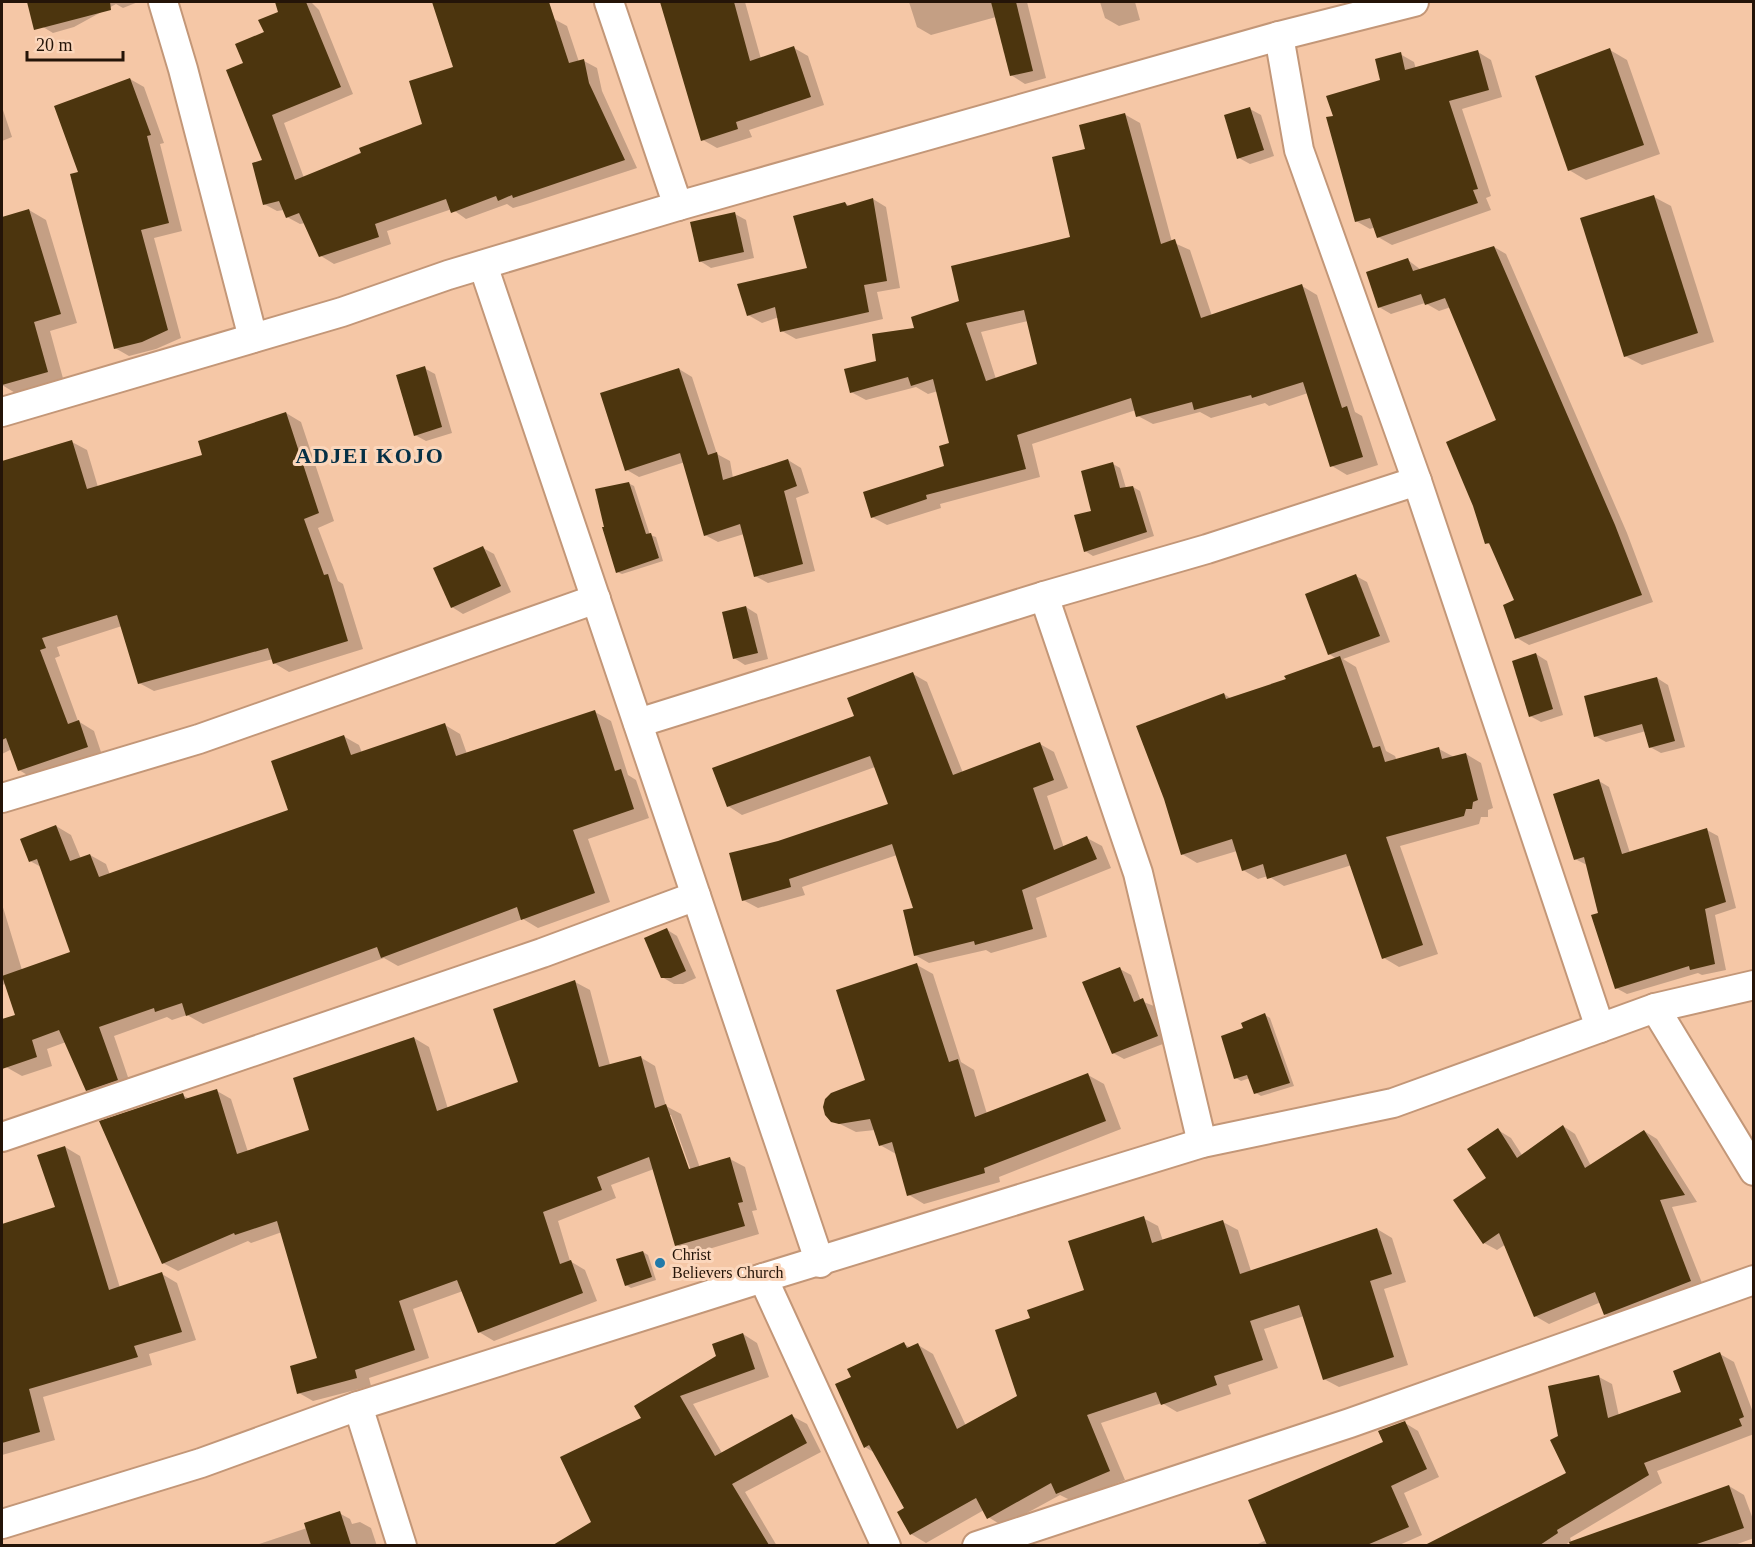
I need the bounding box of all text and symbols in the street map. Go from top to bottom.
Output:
scale bar [27,24,123,62]
text: 20 m [36,35,73,55]
district label: ADJEI KOJO [296,443,444,468]
place label: Christ Believers Church [672,1246,784,1281]
marker: Christ Believers Church [653,1256,667,1270]

